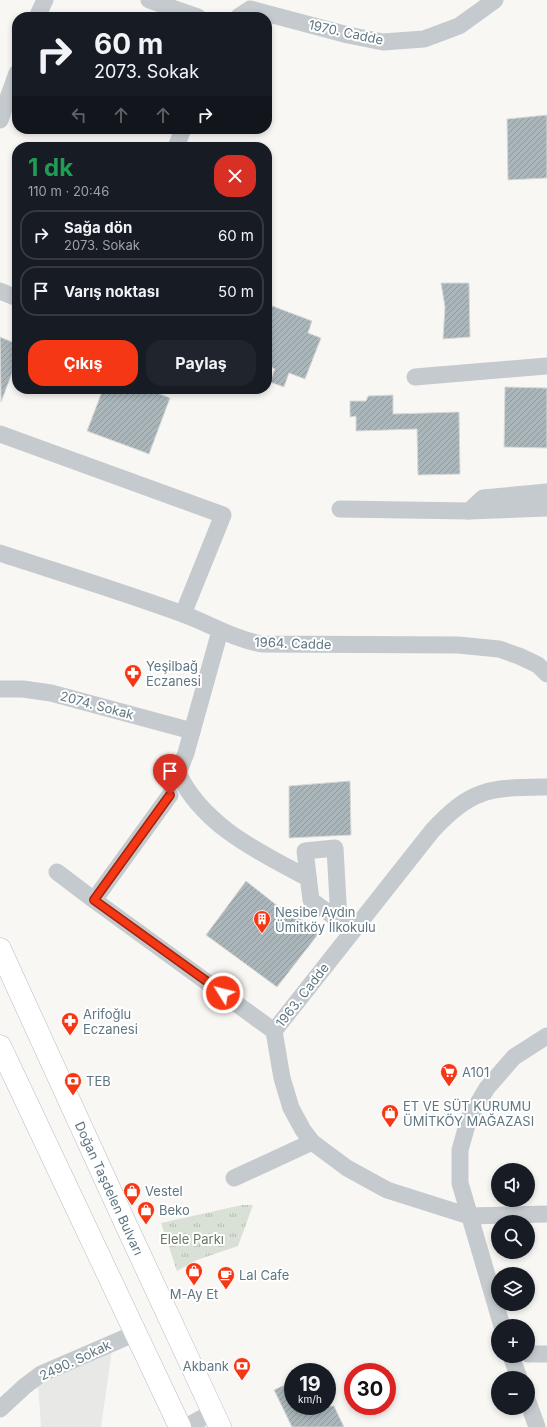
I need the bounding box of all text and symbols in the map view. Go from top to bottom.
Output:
street label: 1970. Cadde [307,16,385,48]
text: 60 m [94,27,163,61]
icon: right [28,28,80,80]
text: 2073. Sokak [94,61,199,82]
icon: left [68,104,90,126]
icon: ahead [110,104,132,126]
icon: ahead [152,104,174,126]
icon: right [194,104,216,126]
text: 1 dk [28,153,73,182]
button: close [214,155,256,197]
text: 110 m · 20:46 [28,183,109,199]
text: Sağa dön [64,218,132,237]
icon: right [30,224,52,246]
text: 60 m [218,226,254,245]
text: 2073. Sokak [64,237,140,253]
icon: arrive [30,280,52,302]
text: Varış noktası [64,282,159,301]
text: 50 m [218,282,254,301]
button: Çıkış [28,340,138,386]
button: Paylaş [146,340,256,386]
street label: 1964. Cadde [254,634,332,652]
place label: Yeşilbağ Eczanesi [146,658,201,689]
pharmacy icon: Yeşilbağ Eczanesi [123,663,143,688]
street label: 2074. Sokak [58,687,136,723]
pin [153,754,187,795]
icon: arrive [159,760,181,782]
place label: Nesibe Aydın Ümitköy İlkokulu [275,904,376,935]
building icon: Nesibe Aydın Ümitköy İlkokulu [252,909,272,934]
street label: 1963. Cadde [272,960,332,1030]
position arrow [202,972,244,1014]
place label: Arifoğlu Eczanesi [83,1006,138,1037]
pharmacy icon: Arifoğlu Eczanesi [60,1011,80,1036]
supermarket icon: A101 [439,1062,459,1087]
place label: A101 [462,1064,489,1080]
bank icon: TEB [63,1071,83,1096]
place label: TEB [86,1073,111,1089]
place label: ET VE SÜT KURUMU ÜMİTKÖY MAĞAZASI [403,1098,534,1129]
shop icon: ET VE SÜT KURUMU ÜMİTKÖY MAĞAZASI [380,1103,400,1128]
street label: Doğan Taşdelen Bulvarı [72,1119,147,1258]
map controls [491,1163,535,1415]
button: sound [491,1163,535,1207]
shop icon: Vestel [122,1181,142,1206]
place label: Vestel [145,1183,183,1199]
shop icon: Beko [136,1200,156,1225]
place label: Beko [159,1202,190,1218]
button: search [491,1215,535,1259]
park label: Elele Parkı [160,1231,224,1247]
shop icon: M-Ay Et [184,1261,204,1286]
cafe icon: Lal Cafe [216,1265,236,1290]
place label: Lal Cafe [239,1267,289,1283]
button: layers [491,1267,535,1311]
place label: M-Ay Et [170,1286,218,1302]
button: + [491,1319,535,1363]
street label: 2490. Sokak [37,1336,113,1384]
bank icon: Akbank [232,1356,252,1381]
place label: Akbank [183,1358,229,1374]
speed limit sign: 30 [344,1363,396,1415]
button: − [491,1371,535,1415]
text: 19 [299,1372,321,1396]
text: km/h [298,1393,322,1405]

